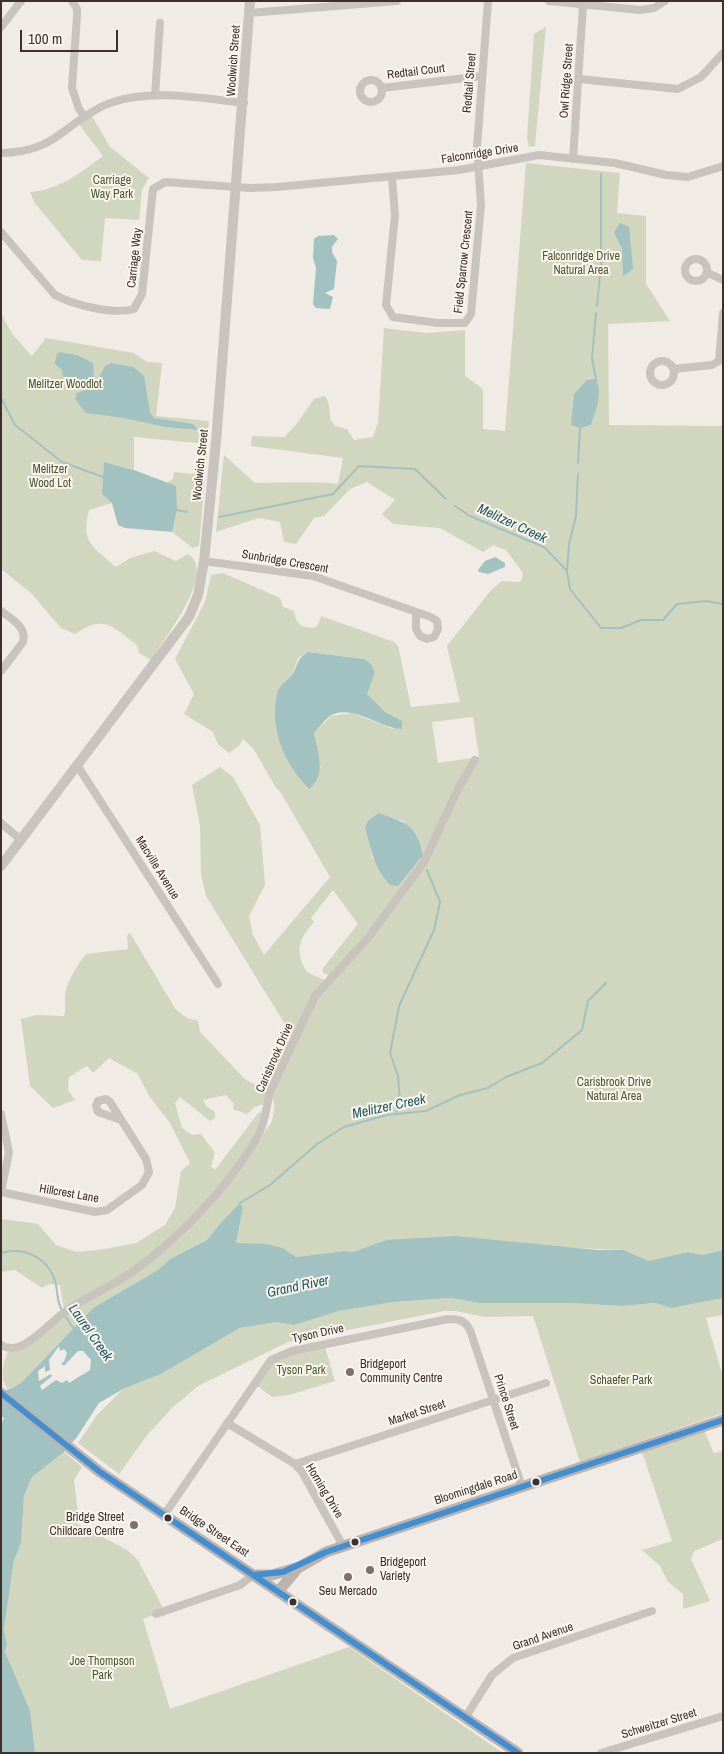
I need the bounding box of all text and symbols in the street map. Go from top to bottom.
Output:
scale bar [22,20,120,52]
street label: Woolwich Street [224,25,244,97]
text: 100 m [28,28,62,49]
street label: Owl Ridge Street [557,43,577,119]
street label: Redtail Street [460,52,480,114]
street label: Redtail Court [386,61,446,83]
street label: Falconridge Drive [440,141,520,167]
park label: Carriage Way Park [91,174,133,202]
street label: Field Sparrow Crescent [451,210,477,314]
street label: Carriage Way [125,227,145,289]
park label: Falconridge Drive Natural Area [542,250,620,278]
park label: Melitzer Woodlot [28,378,102,392]
street label: Woolwich Street [190,429,212,501]
park label: Melitzer Wood Lot [29,463,71,491]
water label: Melitzer Creek [475,501,549,547]
street label: Sunbridge Crescent [241,547,329,577]
street label: Macville Avenue [132,834,182,902]
street label: Carisbrook Drive [253,1021,297,1095]
park label: Carisbrook Drive Natural Area [577,1076,651,1104]
water label: Melitzer Creek [351,1091,427,1123]
street label: Hillcrest Lane [38,1182,100,1206]
water label: Grand River [266,1272,330,1302]
water label: Laurel Creek [64,1301,116,1365]
street label: Tyson Drive [291,1321,345,1347]
place label: Bridgeport Community Centre [360,1358,443,1386]
park label: Tyson Park [276,1364,326,1378]
marker: Bridgeport Community Centre [344,1366,356,1378]
street label: Prince Street [490,1372,522,1432]
park label: Schaefer Park [590,1374,652,1388]
street label: Market Street [387,1397,447,1429]
street label: Horning Drive [302,1461,346,1521]
street label: Bloomingdale Road [433,1468,519,1508]
unlabelled marker [531,1477,541,1487]
street label: Bridge Street East [177,1504,251,1560]
place label: Bridge Street Childcare Centre [50,1511,124,1539]
unlabelled marker [163,1513,173,1523]
marker: Bridge Street Childcare Centre [128,1519,140,1531]
unlabelled marker [350,1537,360,1547]
place label: Bridgeport Variety [380,1556,426,1584]
marker: Bridgeport Variety [364,1564,376,1576]
marker: Seu Mercado [342,1571,354,1583]
place label: Seu Mercado [319,1585,377,1599]
unlabelled marker [288,1597,298,1607]
street label: Grand Avenue [511,1620,575,1654]
park label: Joe Thompson Park [69,1655,135,1683]
street label: Schweitzer Street [620,1706,698,1742]

